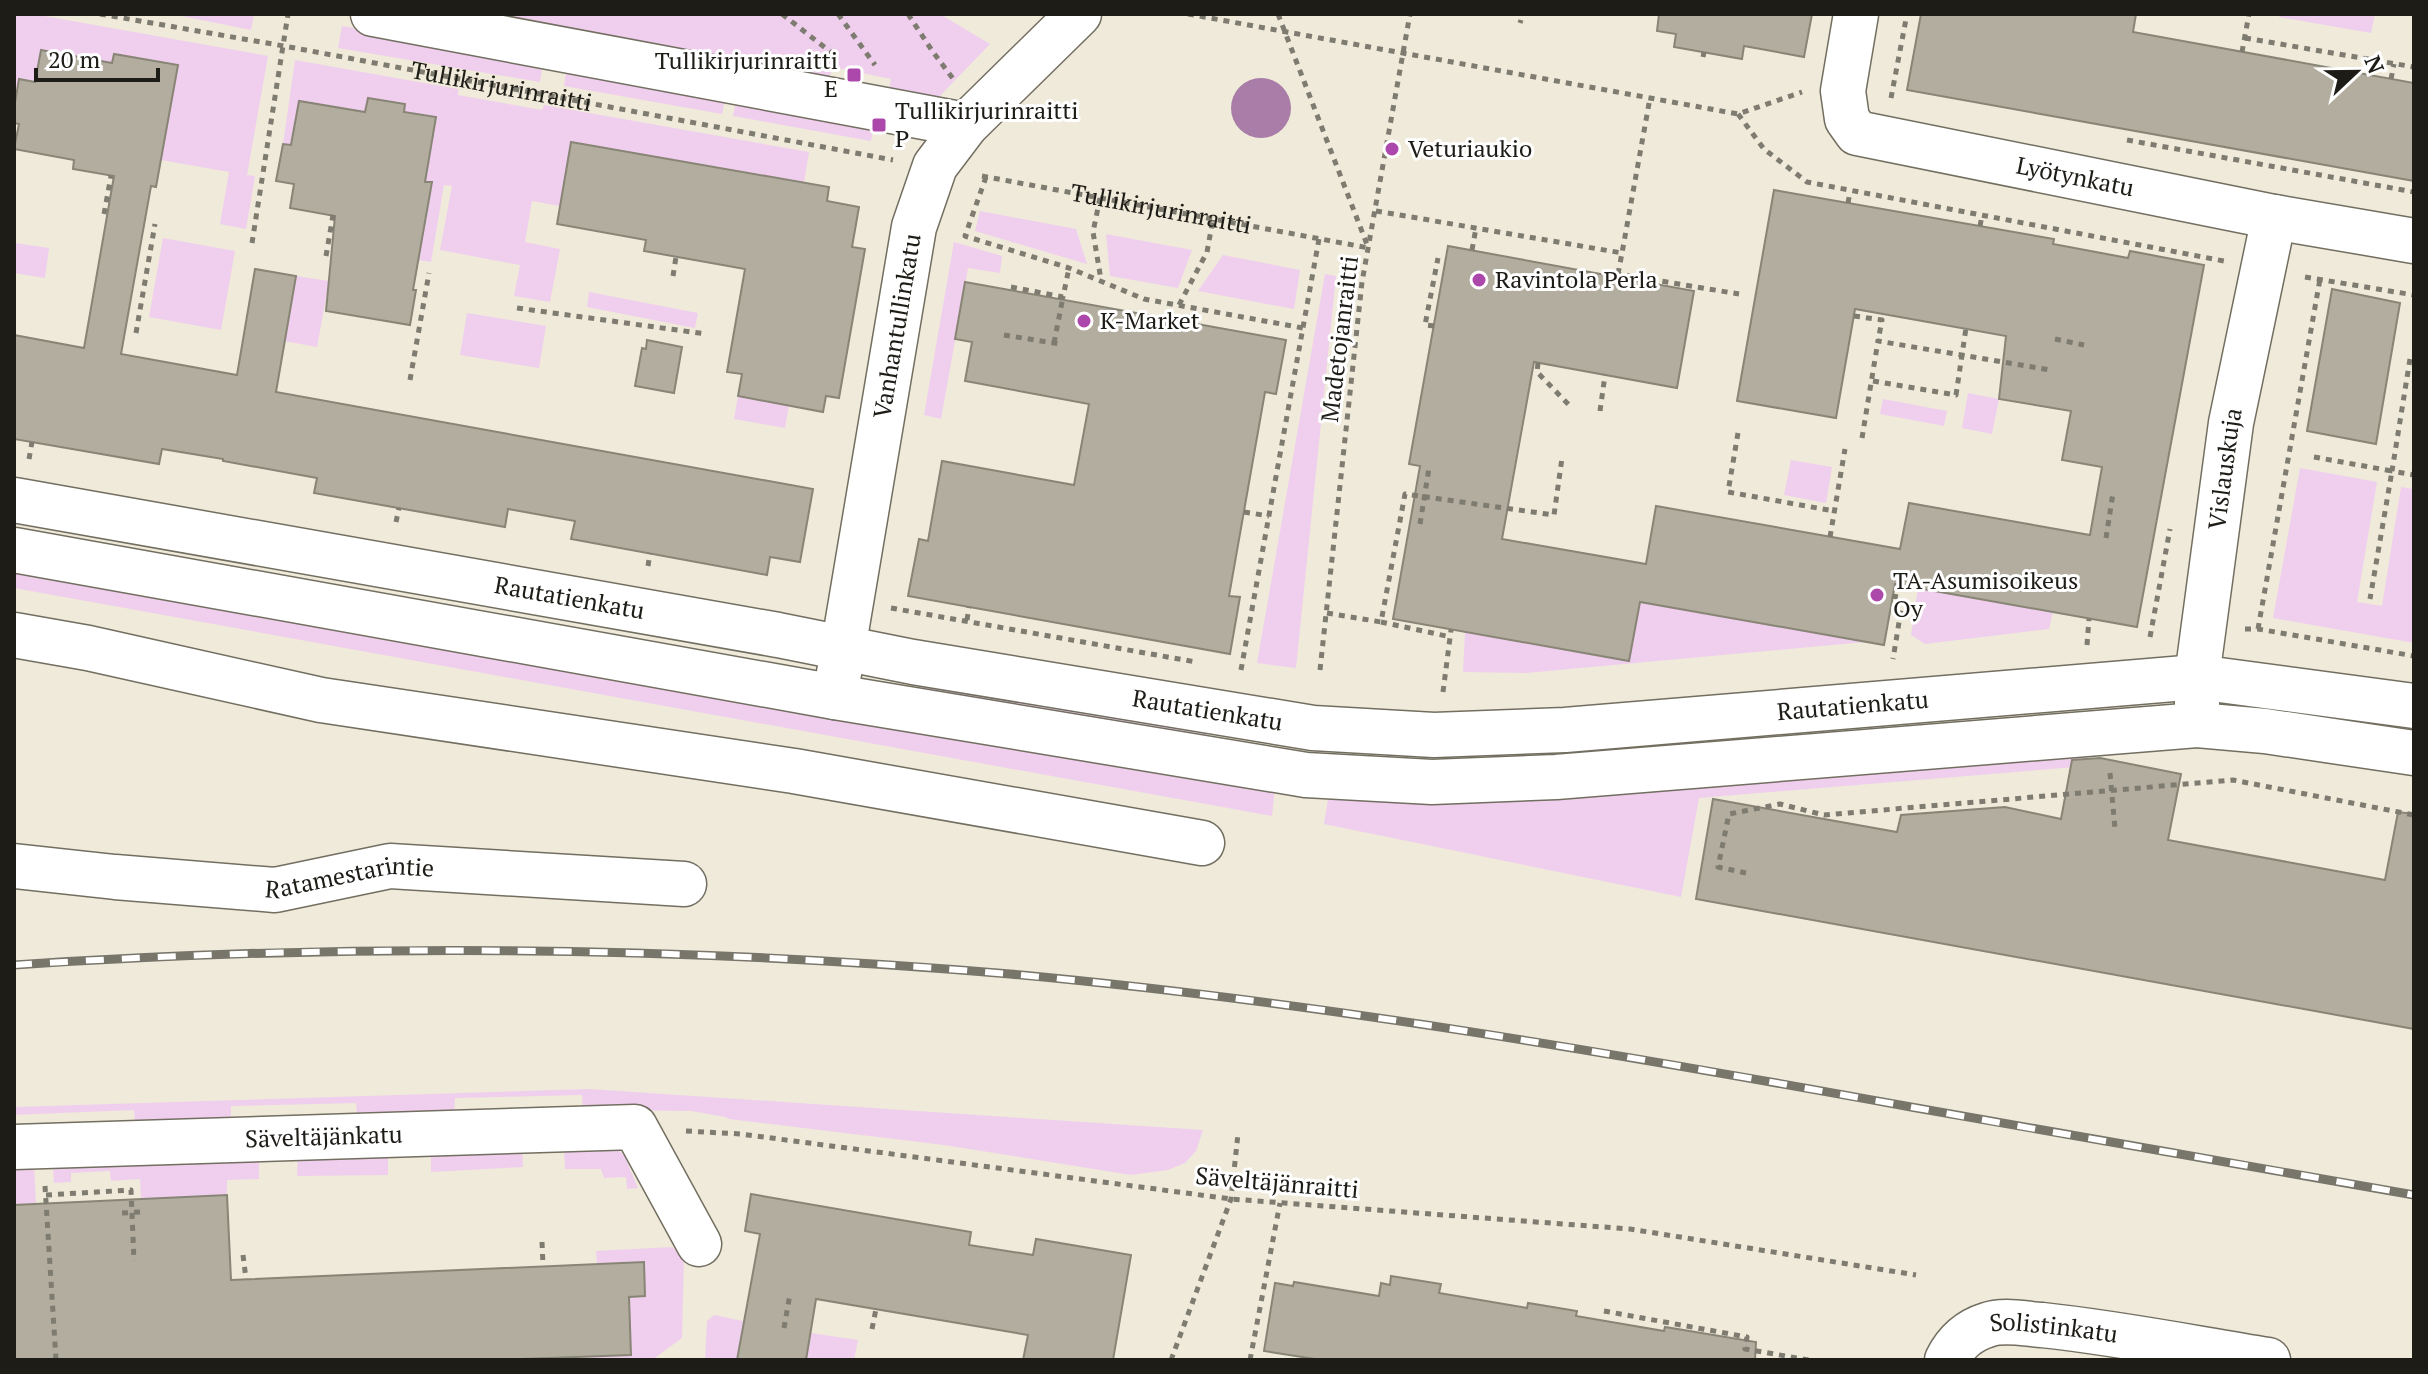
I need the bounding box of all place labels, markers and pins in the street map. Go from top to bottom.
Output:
place label: Tullikirjurinraitti E [655,44,838,104]
marker: Tullikirjurinraitti E [845,66,863,84]
place label: Tullikirjurinraitti P [895,94,1078,154]
marker: Tullikirjurinraitti P [870,116,888,134]
place label: Veturiaukio [1408,132,1532,164]
marker: Veturiaukio [1383,140,1401,158]
place label: Ravintola Perla [1495,263,1658,295]
marker: Ravintola Perla [1470,271,1488,289]
place label: K-Market [1100,304,1200,336]
marker: K-Market [1075,312,1093,330]
place label: TA-Asumisoikeus Oy [1893,564,2078,624]
marker: TA-Asumisoikeus Oy [1868,586,1886,604]

